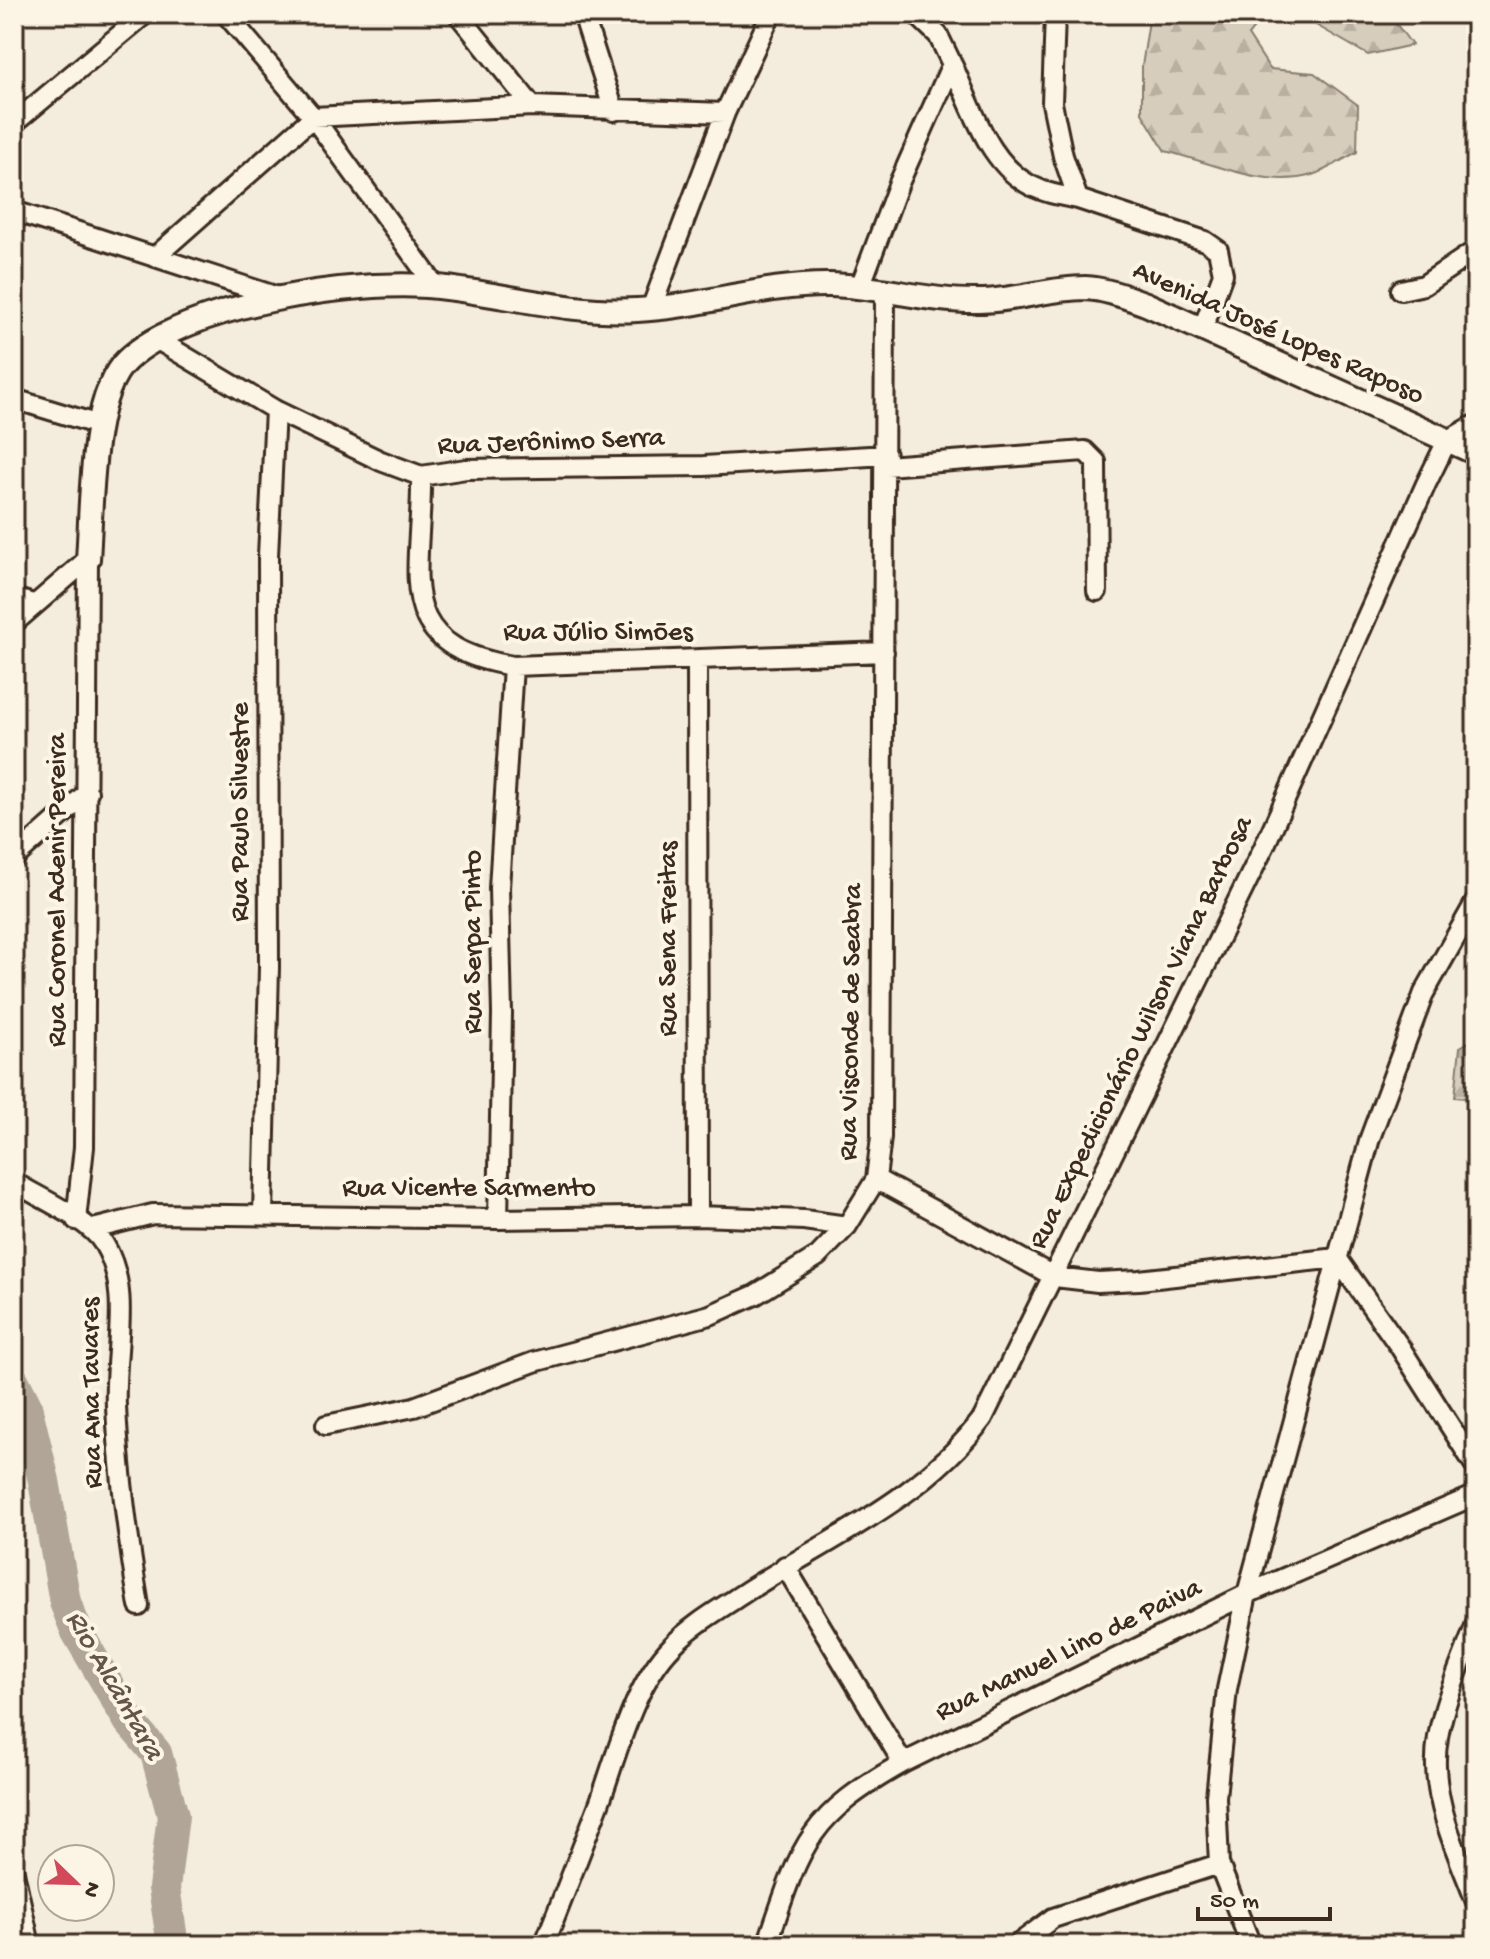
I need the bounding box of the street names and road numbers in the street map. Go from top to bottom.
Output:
street label: Avenida José Lopes Raposo [1127,255,1429,413]
street label: Rua Jerônimo Serra [437,422,666,463]
street label: Rua Júlio Simões [503,617,693,650]
street label: Rua Paulo Silvestre [225,702,258,922]
street label: Rua Coronel Adenir Pereira [42,732,75,1047]
street label: Rua Expedicionário Wilson Viana Barbosa [1023,810,1262,1255]
street label: Rua Sena Freitas [653,841,686,1036]
street label: Rua Serpa Pinto [458,850,491,1034]
street label: Rua Visconde de Seabra [833,882,871,1161]
street label: Rua Vicente Sarmento [342,1173,596,1206]
street label: Rua Ana Tavares [75,1297,111,1489]
street label: Rua Manuel Lino de Paiva [931,1572,1209,1730]

